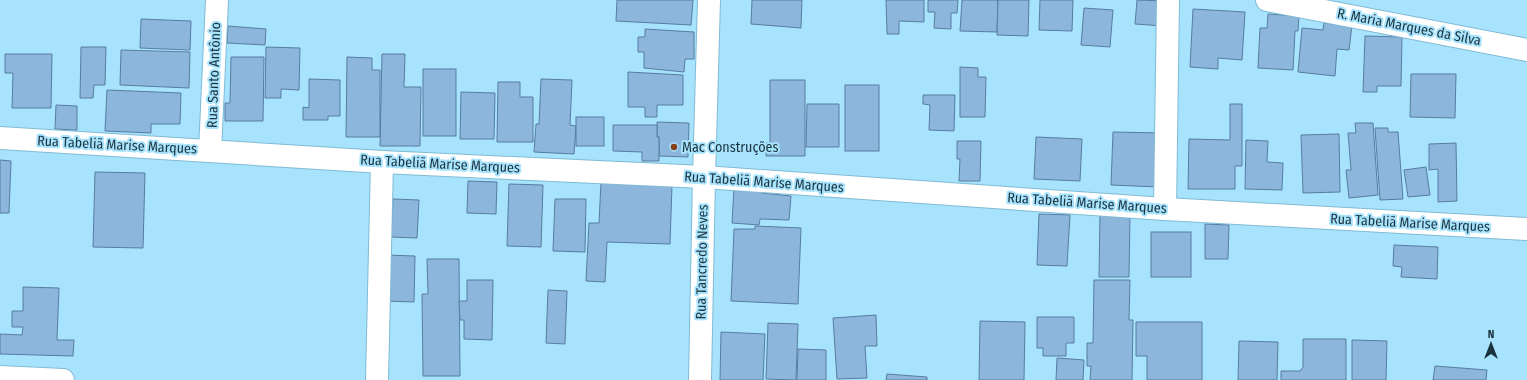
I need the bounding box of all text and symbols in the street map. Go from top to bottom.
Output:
street label: R. Maria Marques da Silva [1336,5,1482,49]
street label: Rua Santo Antônio [204,22,224,128]
street label: Rua Tabeliã Marise Marques [37,132,197,158]
place label: Mac Construções [682,139,778,156]
marker: Mac Construções [669,142,679,152]
street label: Rua Tabeliã Marise Marques [360,151,520,177]
street label: Rua Tabeliã Marise Marques [684,168,844,196]
street label: Rua Tabeliã Marise Marques [1007,189,1167,217]
street label: Rua Tancredo Neves [692,204,712,320]
street label: Rua Tabeliã Marise Marques [1330,210,1490,236]
north arrow [1471,324,1511,364]
text: N [1488,328,1494,341]

